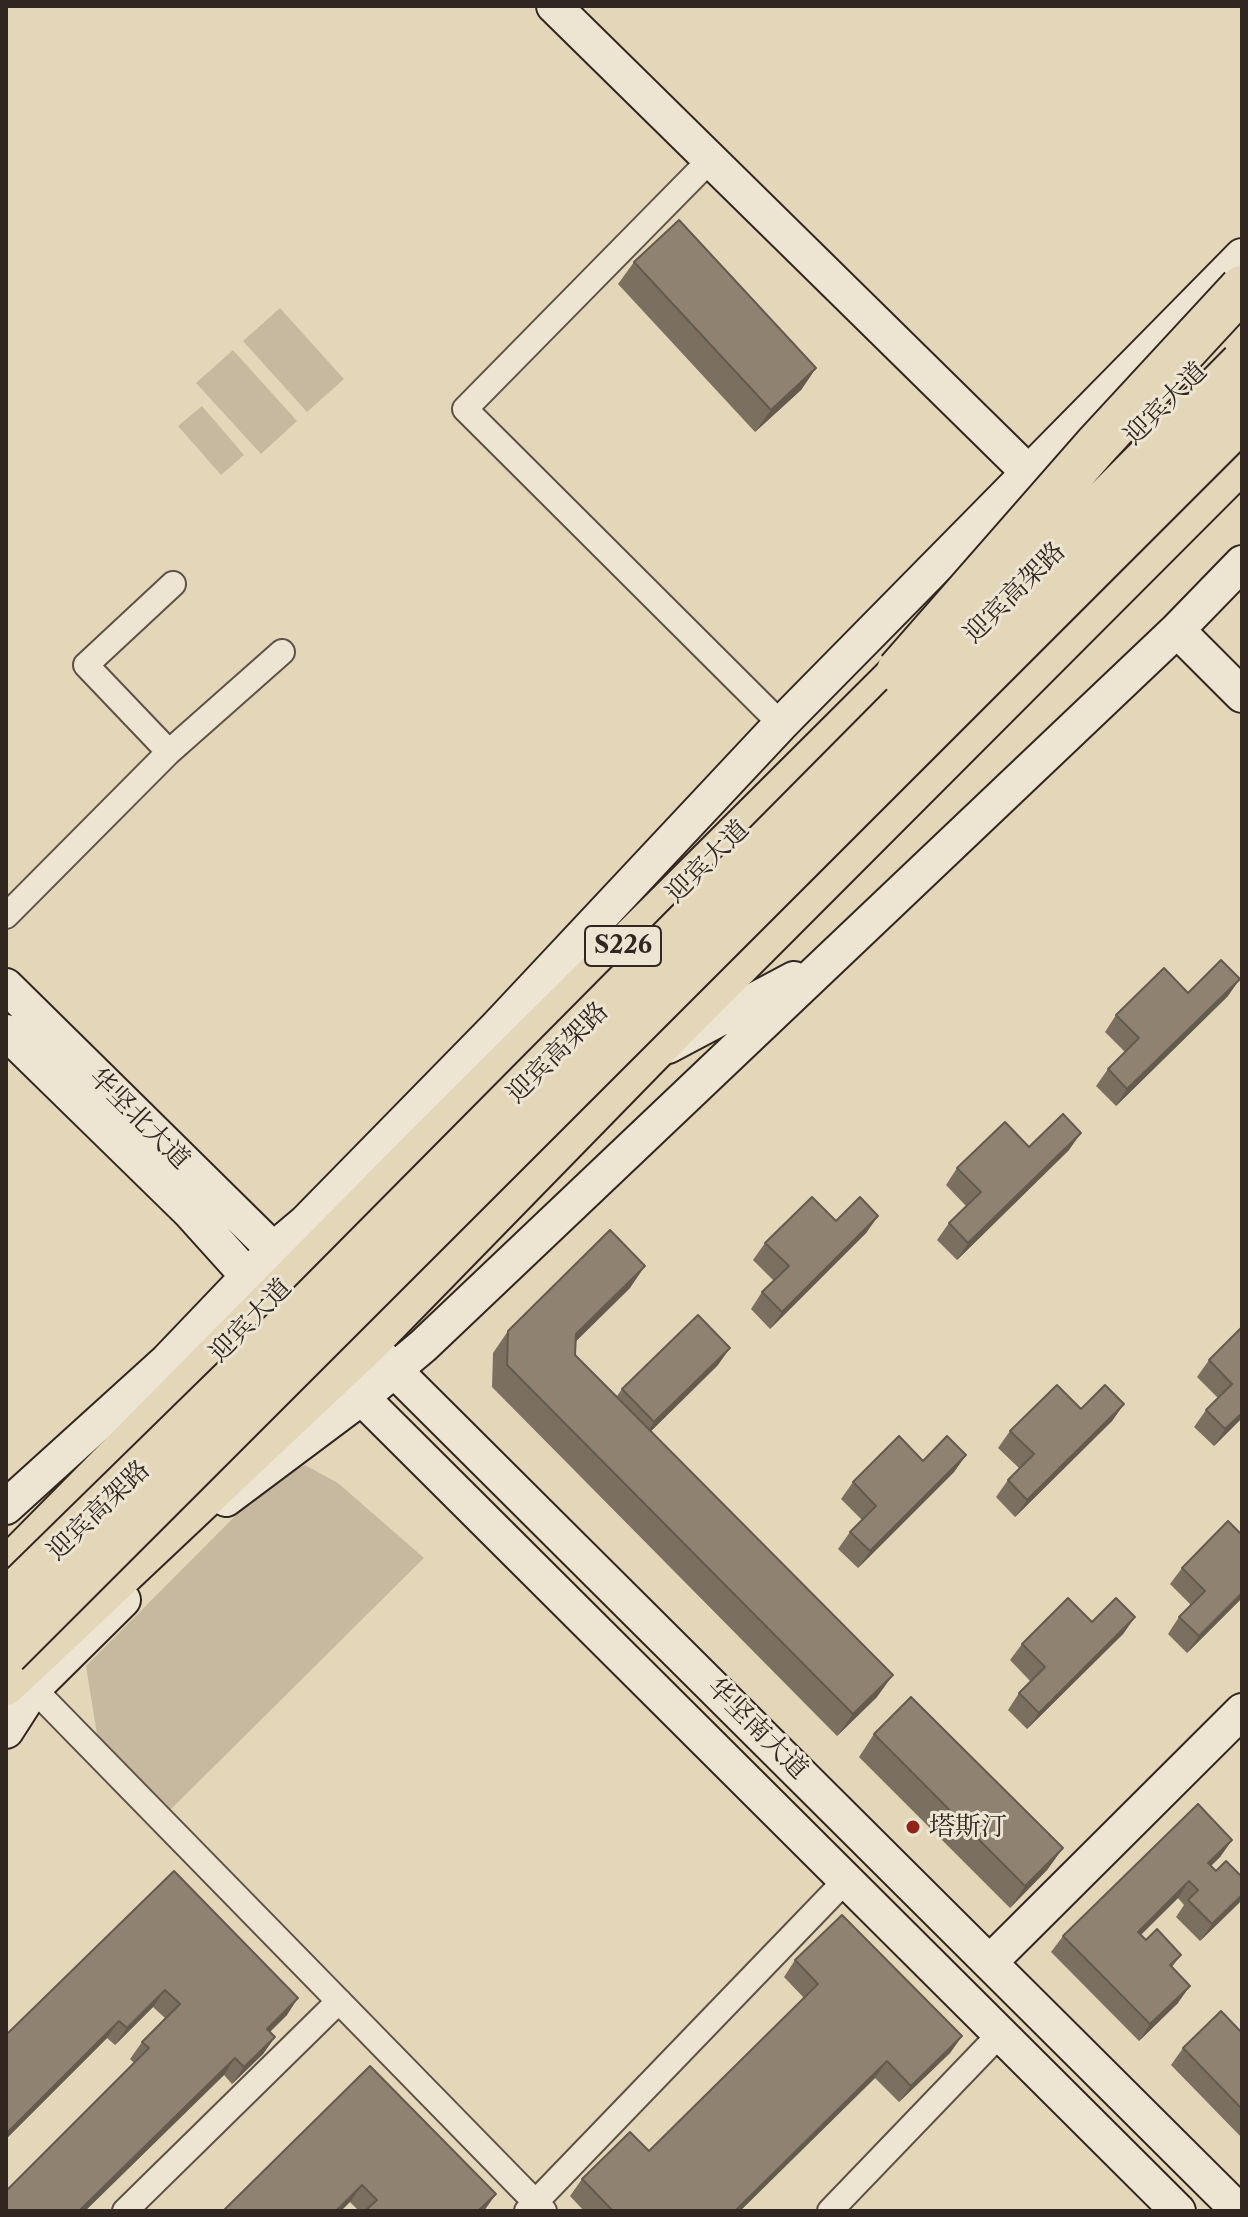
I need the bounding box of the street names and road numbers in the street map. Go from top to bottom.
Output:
street label: 迎宾大道 [1118,356,1214,452]
street label: 迎宾高架路 [958,536,1072,650]
street label: 迎宾大道 [660,814,756,910]
road number: S226 [585,926,661,966]
street label: 迎宾高架路 [501,996,615,1110]
street label: 华坚北大道 [82,1062,196,1176]
street label: 迎宾大道 [204,1273,298,1369]
street label: 迎宾高架路 [41,1455,157,1567]
street label: 华坚南大道 [700,1672,814,1786]

